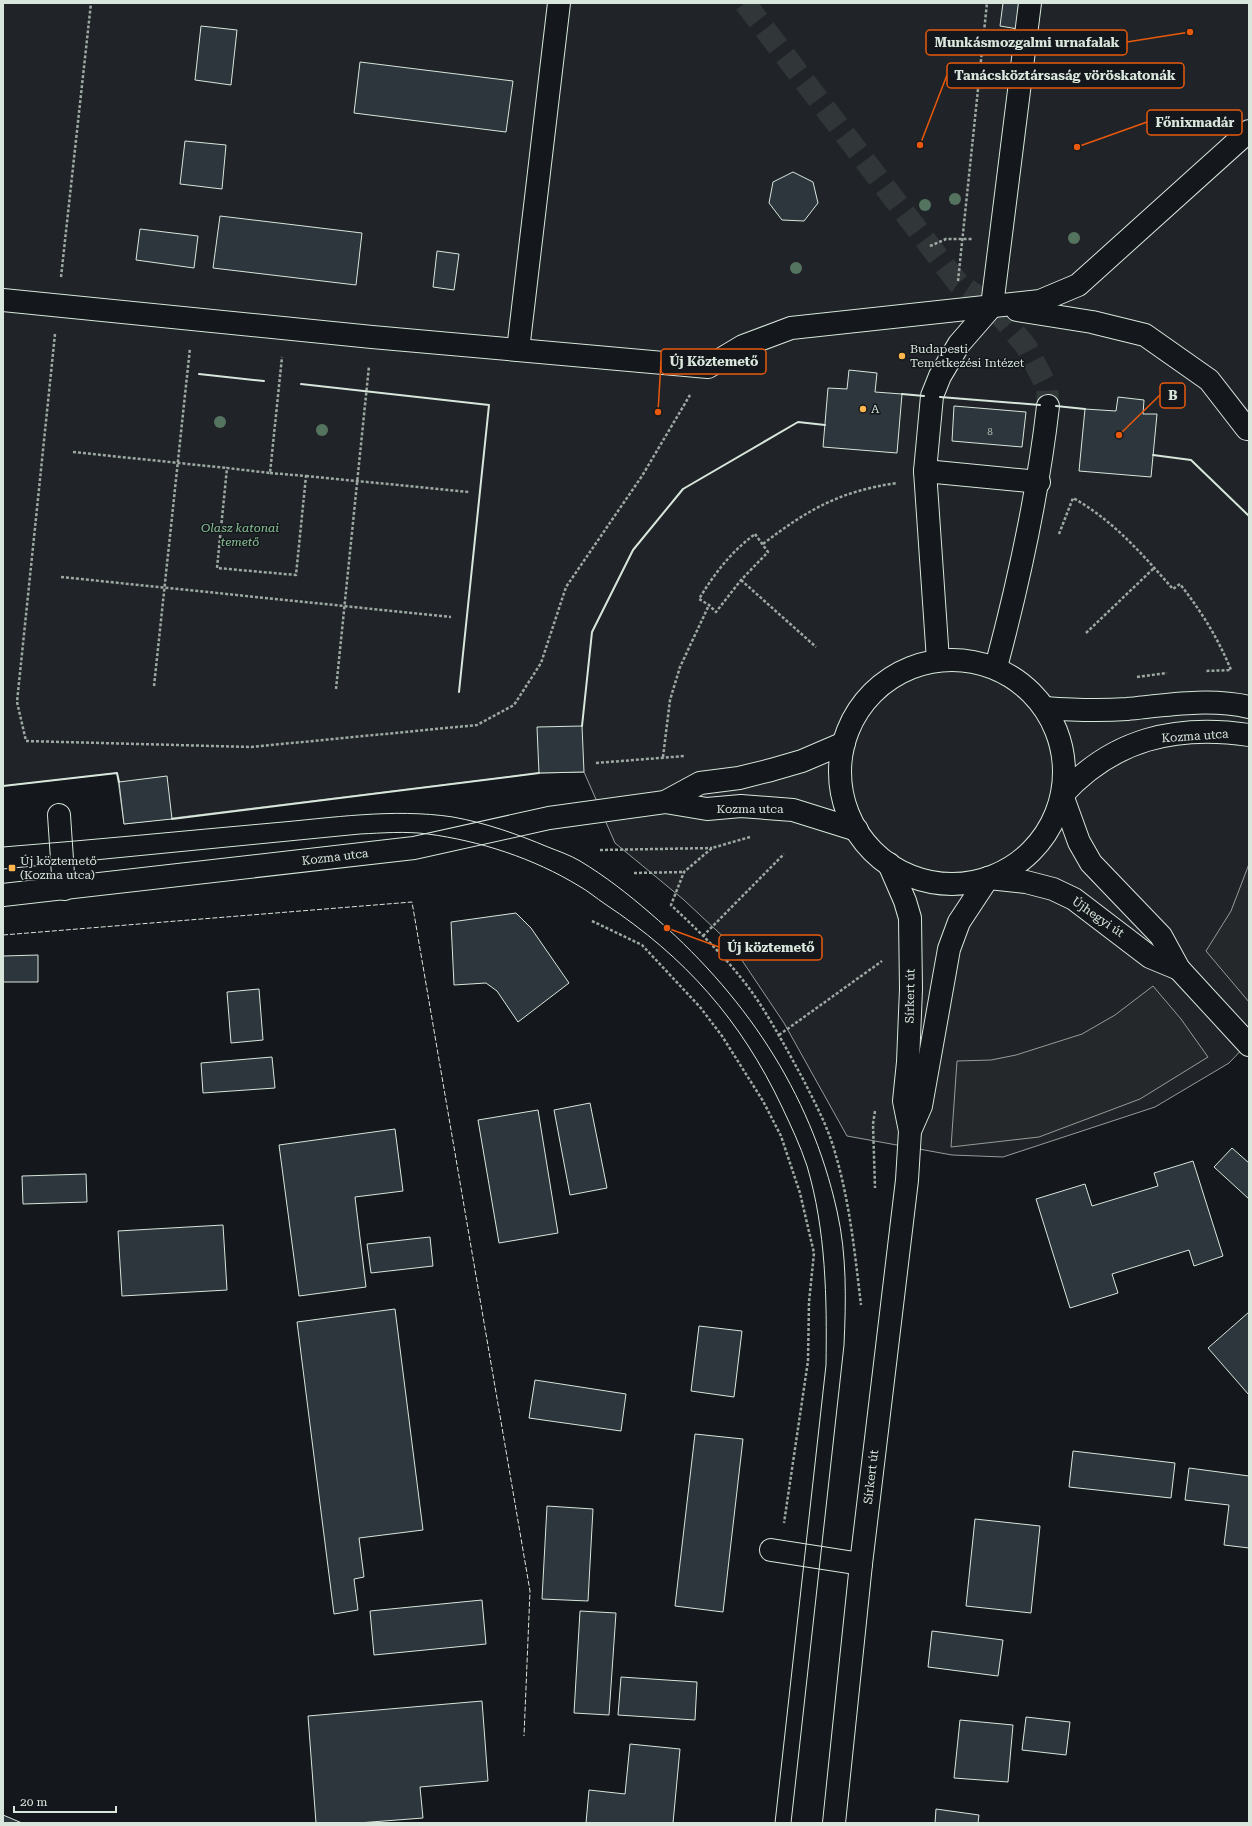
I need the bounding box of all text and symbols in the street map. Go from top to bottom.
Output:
callout: Munkásmozgalmi urnafalak [926,30,1127,55]
text: Munkásmozgalmi urnafalak [934,35,1120,50]
callout: Tanácsköztársaság vöröskatonák [947,63,1184,88]
text: Tanácsköztársaság vöröskatonák [954,68,1176,83]
callout: Főnixmadár [1147,110,1242,135]
text: Főnixmadár [1156,115,1234,130]
place label: Budapesti Temetkezési Intézet [910,342,1025,370]
callout: Új Köztemető [661,349,766,374]
marker: Budapesti Temetkezési Intézet [897,351,907,361]
text: Új Köztemető [670,353,758,369]
callout: B [1160,383,1185,408]
text: B [1168,388,1178,403]
place label: A [871,402,880,416]
marker: A [858,404,868,414]
house number: 8 [987,426,993,437]
park label: Olasz katonai temető [201,521,279,549]
street label: Kozma utca [1161,727,1229,745]
street label: Kozma utca [716,802,784,816]
street label: Kozma utca [301,846,370,868]
place label: Új köztemető (Kozma utca) [20,854,97,882]
marker: Új köztemető (Kozma utca) [7,863,17,873]
street label: Újhegyi út [1069,894,1127,940]
callout: Új köztemető [719,935,822,960]
text: Új köztemető [727,939,815,955]
street label: Sírkert út [903,968,917,1023]
street label: Sírkert út [861,1449,881,1505]
scale bar [14,1788,116,1814]
text: 20 m [20,1795,47,1809]

